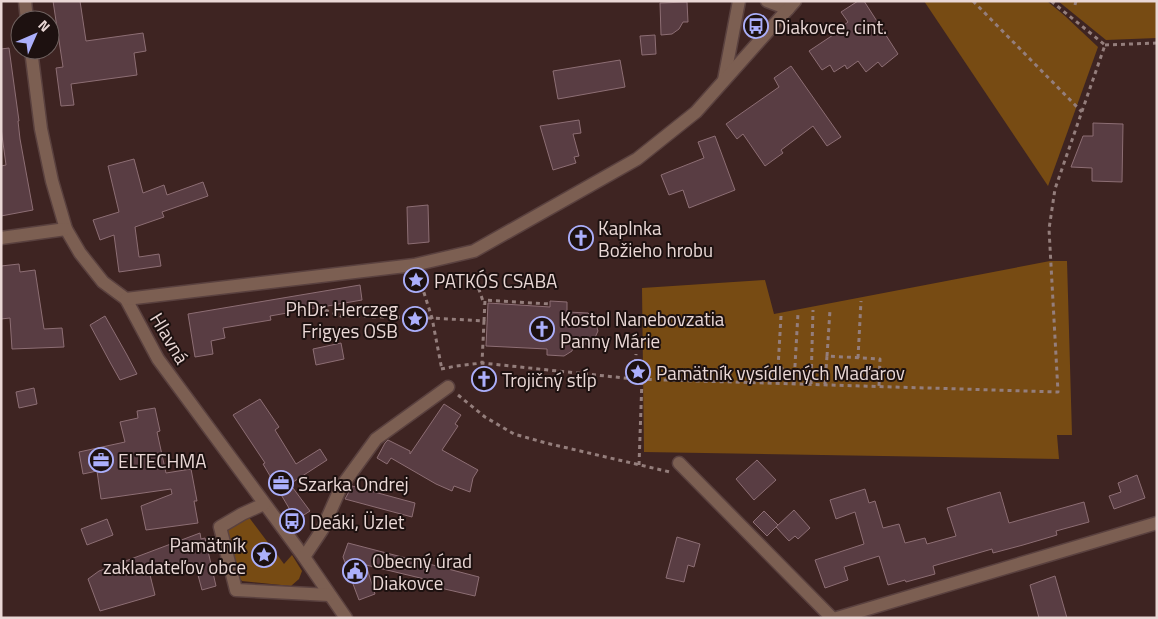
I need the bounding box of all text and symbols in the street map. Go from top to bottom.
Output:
north arrow [10,10,60,60]
place label: Diakovce, cint. [774,12,887,41]
bus stop icon: Diakovce, cint. [743,13,769,39]
text: N [34,15,55,36]
place label: Kaplnka Božieho hrobu [598,213,713,264]
church icon: Kaplnka Božieho hrobu [568,225,594,251]
place label: PATKÓS CSABA [434,266,557,295]
place icon: PATKÓS CSABA [403,267,429,293]
place label: PhDr. Herczeg Frigyes OSB [286,294,398,345]
place label: Kostol Nanebovzatia Panny Márie [560,304,725,355]
place icon: PhDr. Herczeg Frigyes OSB [402,306,428,332]
street label: Hlavná [143,307,197,370]
church icon: Kostol Nanebovzatia Panny Márie [529,316,555,342]
place label: Pamätník vysídlených Maďarov [656,358,905,387]
place icon: Pamätník vysídlených Maďarov [625,359,651,385]
place label: Trojičný stĺp [502,365,597,394]
church icon: Trojičný stĺp [471,366,497,392]
place label: ELTECHMA [118,446,207,475]
office icon: ELTECHMA [88,447,114,473]
place label: Szarka Ondrej [298,469,409,498]
office icon: Szarka Ondrej [268,470,294,496]
place label: Deáki, Üzlet [310,507,405,536]
bus stop icon: Deáki, Üzlet [279,508,305,534]
place label: Pamätník zakladateľov obce [103,530,246,581]
place icon: Pamätník zakladateľov obce [251,542,277,568]
place label: Obecný úrad Diakovce [372,546,472,597]
public building icon: Obecný úrad Diakovce [342,558,368,584]

